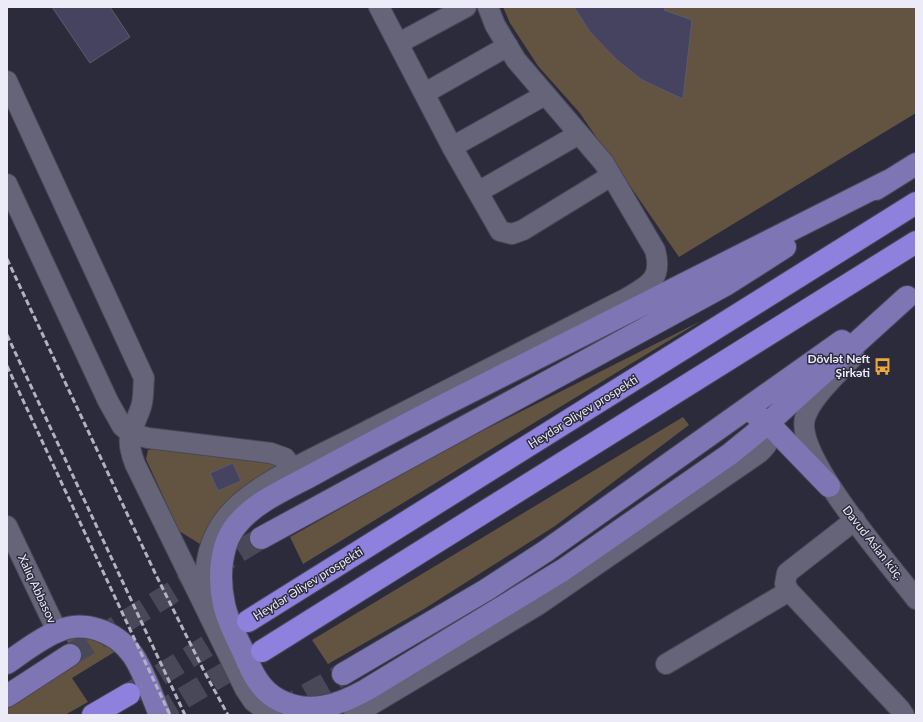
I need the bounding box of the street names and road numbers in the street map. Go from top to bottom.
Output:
street label: Heydər Əliyev prospekti [525,372,640,451]
street label: Davud Aslan küç. [840,502,907,583]
street label: Heydər Əliyev prospekti [250,544,365,623]
street label: Xalıq Abbasov [15,552,60,626]

